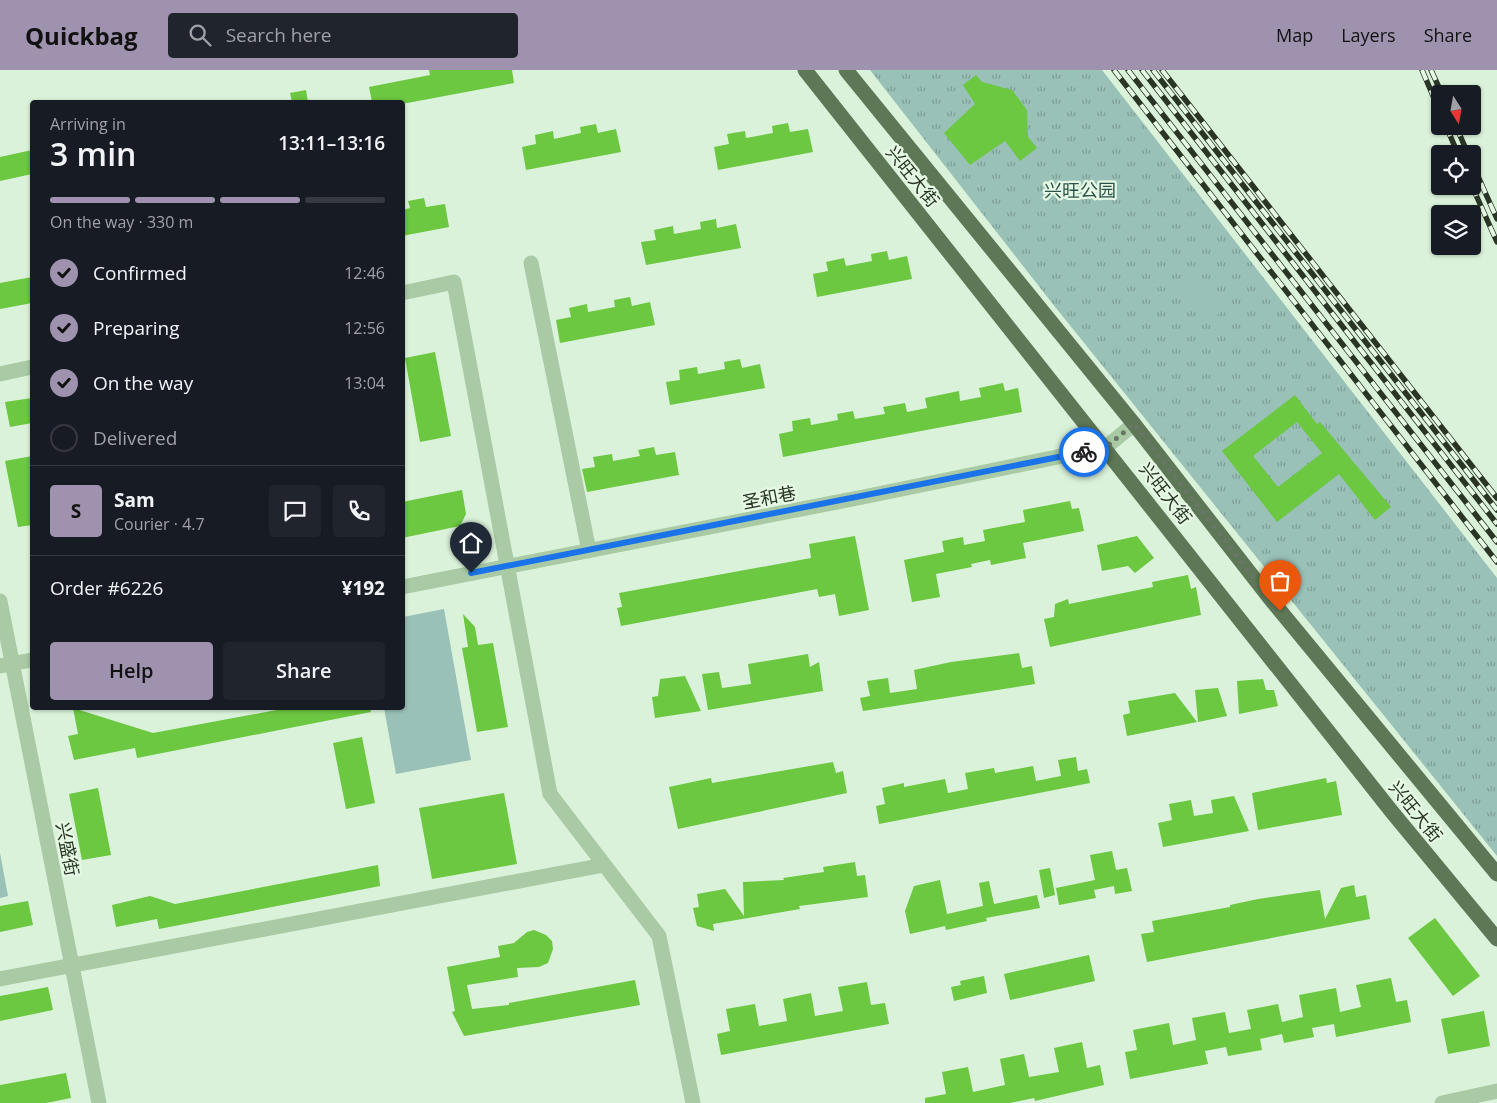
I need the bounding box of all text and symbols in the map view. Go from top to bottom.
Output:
search box [168,13,518,58]
text: Quickbag [25,19,138,52]
icon: search [186,21,214,49]
text: Search here [226,22,332,48]
text: Map [1276,23,1313,47]
text: Layers [1341,23,1396,47]
text: Share [1424,23,1472,47]
north arrow [1431,85,1481,135]
map controls [1431,85,1481,255]
text: Arriving in [50,113,126,135]
text: 13:11–13:16 [278,130,385,156]
text: 3 min [50,132,136,175]
street label: 兴旺大街 [881,140,945,212]
button: locate [1431,145,1481,195]
park label: 兴旺公园 [1044,178,1116,202]
button: layers [1431,205,1481,255]
text: On the way · 330 m [50,211,193,233]
icon: check [50,259,78,287]
text: Confirmed [93,260,187,286]
text: 12:46 [344,262,385,284]
icon: check [50,314,78,342]
text: Preparing [93,315,180,341]
text: 12:56 [344,317,385,339]
icon: check [50,369,78,397]
text: On the way [93,370,193,396]
text: 13:04 [344,372,385,394]
text: Delivered [93,425,177,451]
courier [1059,427,1109,477]
icon: bike [1070,438,1098,466]
street label: 兴旺大街 [1134,457,1198,529]
street label: 圣和巷 [740,480,798,514]
button: chat [269,485,321,537]
button: phone [333,485,385,537]
text: Sam [114,487,155,513]
text: S [71,498,81,524]
text: Courier · 4.7 [114,513,205,535]
pin [450,522,492,573]
icon: home [457,529,485,557]
pin [1259,560,1301,611]
icon: bag [1266,567,1294,595]
text: Order #6226 [50,575,163,601]
text: ¥192 [342,575,385,601]
button: Help [50,642,213,700]
button: Share [223,642,385,700]
street label: 兴旺大街 [1384,775,1448,847]
street label: 兴盛街 [51,820,85,878]

